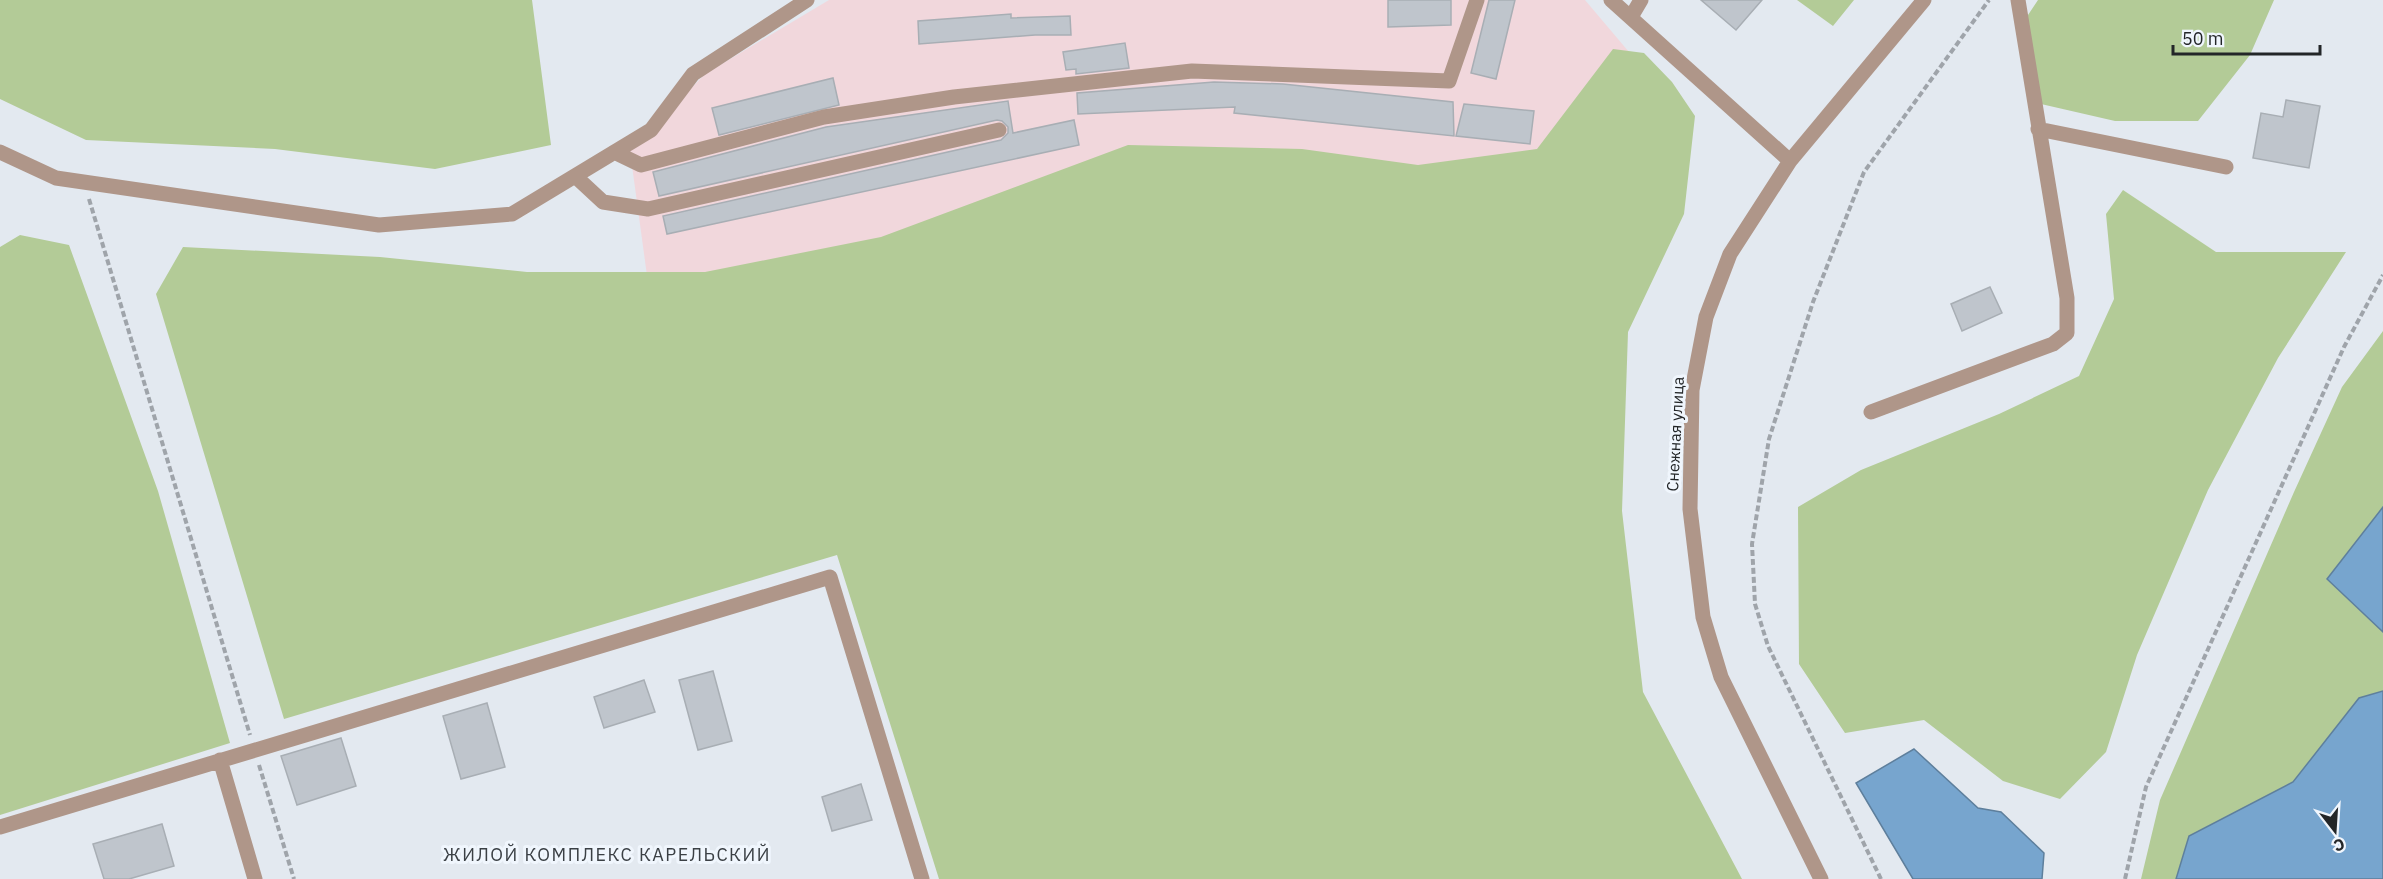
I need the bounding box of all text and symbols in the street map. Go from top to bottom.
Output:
scale bar [2173,18,2320,56]
text: 50 m [2182,27,2224,50]
street label: Снежная улица [1662,376,1688,492]
north arrow [2305,801,2365,861]
text: С [2331,834,2347,856]
district label: ЖИЛОЙ КОМПЛЕКС КАРЕЛЬСКИЙ [443,843,771,866]

